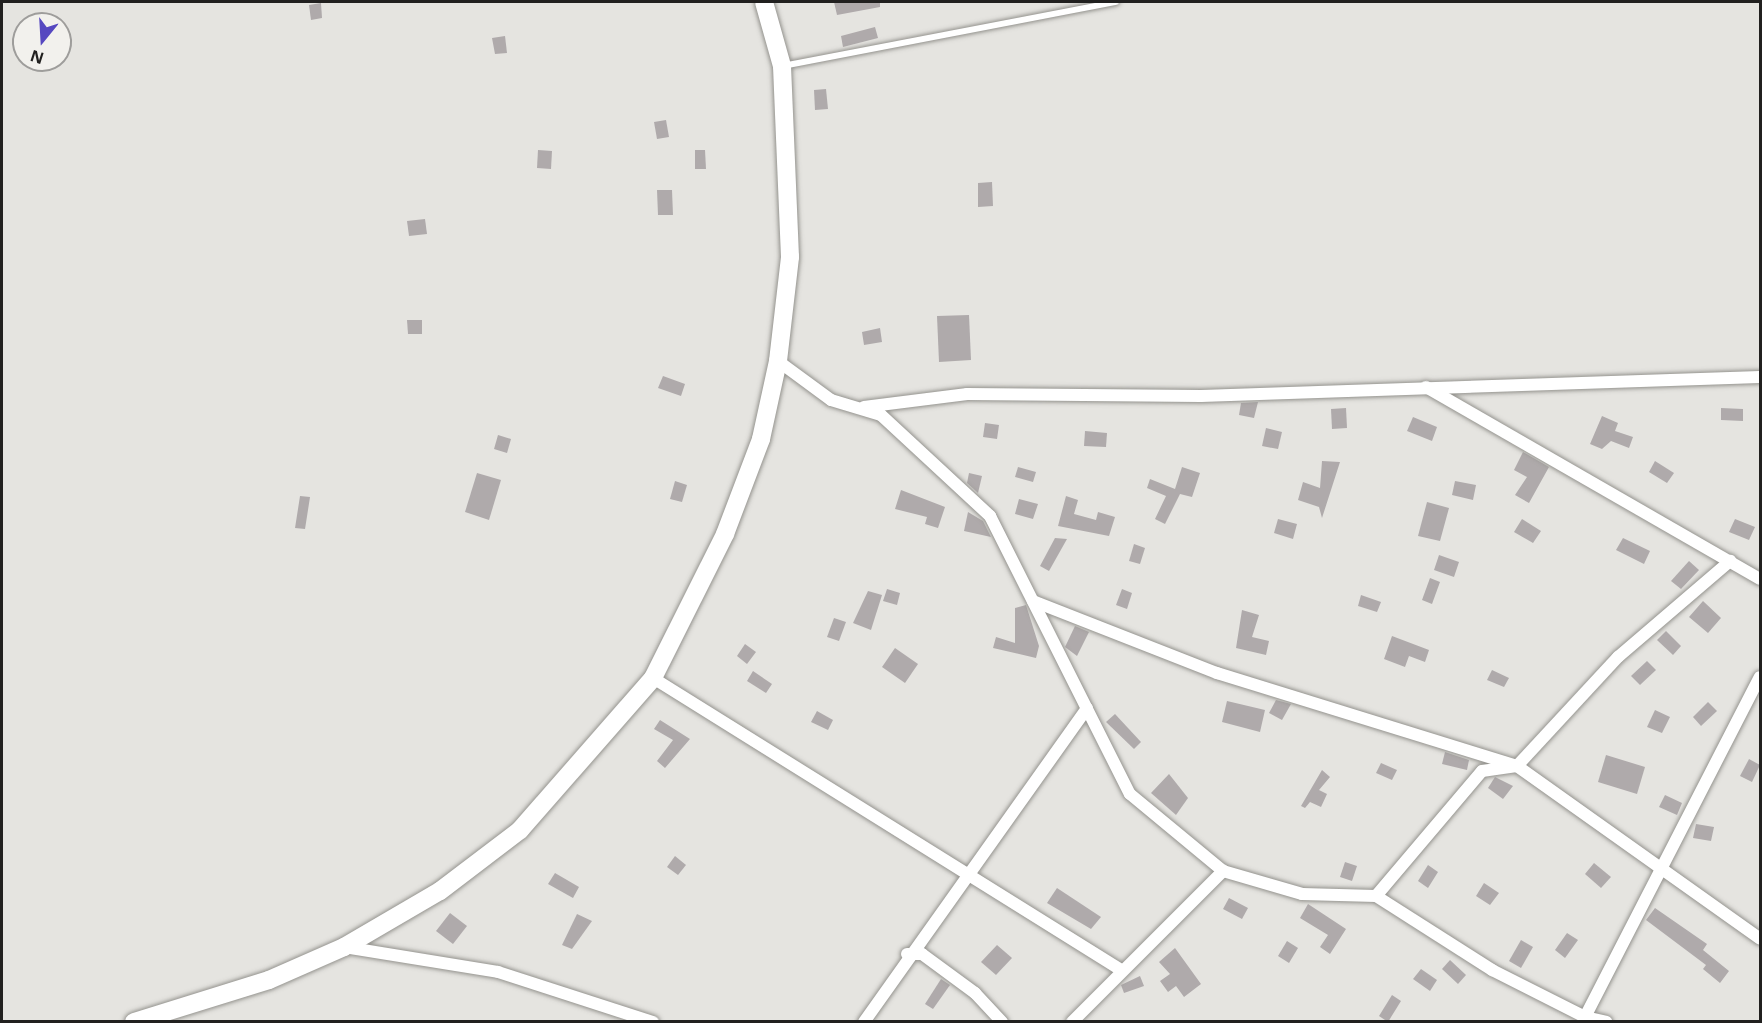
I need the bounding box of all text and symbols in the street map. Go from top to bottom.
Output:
north arrow [12,12,72,72]
text: N [27,45,47,70]

